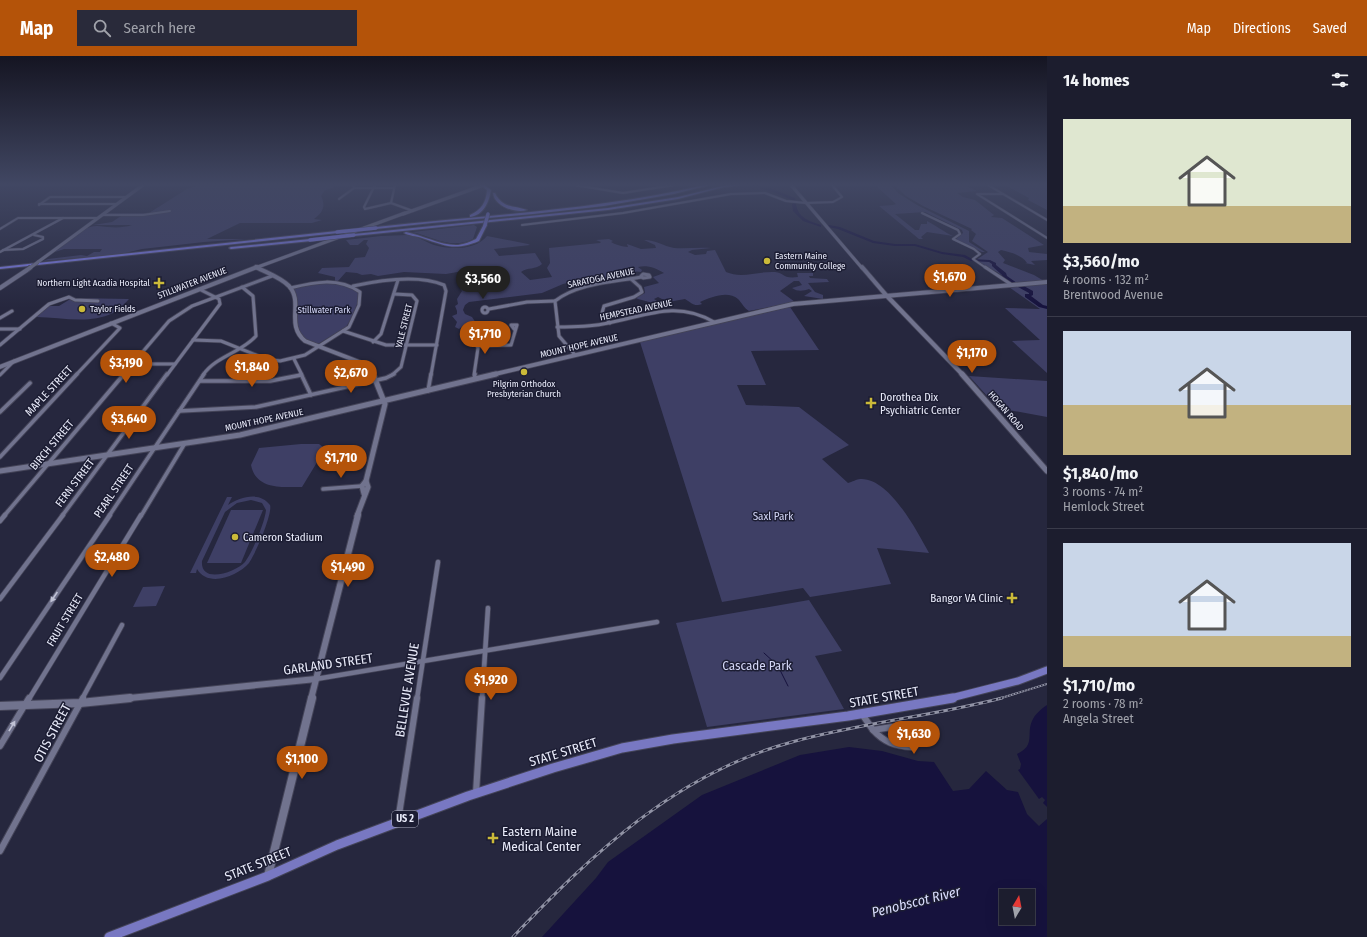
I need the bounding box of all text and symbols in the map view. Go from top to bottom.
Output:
search box [77,10,357,46]
text: Map [20,17,53,40]
icon: search [91,17,113,39]
text: Search here [123,19,196,37]
text: Map [1187,20,1211,37]
text: Directions [1233,20,1291,37]
text: Saved [1313,20,1347,37]
icon: filters [1329,69,1351,91]
text: 14 homes [1063,70,1130,91]
icon: home [1171,145,1243,217]
place label: Eastern Maine Community College [775,251,846,271]
text: $3,560/mo [1063,251,1140,272]
marker: Eastern Maine Community College [762,256,772,266]
pin: $1,670 [917,264,983,298]
street label: STILLWATER AVENUE [156,265,228,301]
pin: $3,560 [450,266,516,300]
street label: SARATOGA AVENUE [567,266,635,290]
text: $1,670 [933,269,967,284]
text: $3,560 [465,271,501,286]
text: 4 rooms · 132 m² [1063,272,1149,287]
marker: Northern Light Acadia Hospital [153,277,165,289]
place label: Northern Light Acadia Hospital [37,278,151,288]
text: Brentwood Avenue [1063,287,1163,302]
street label: HEMPSTEAD AVENUE [599,297,673,323]
street label: YALE STREET [394,302,415,349]
marker: Taylor Fields [77,304,87,314]
place label: Taylor Fields [90,304,136,314]
park label: Stillwater Park [297,305,351,315]
pin: $1,710 [452,321,518,355]
text: $1,710 [469,326,501,341]
street label: MOUNT HOPE AVENUE [539,332,619,360]
pin: $1,170 [939,340,1005,374]
text: $1,170 [956,345,988,360]
pin: $3,190 [93,350,159,384]
pin: $1,840 [219,354,285,388]
text: $3,190 [109,355,143,370]
icon: home [1171,357,1243,429]
text: $1,840 [234,359,270,374]
pin: $2,670 [318,360,384,394]
street label: MAPLE STREET [23,363,76,419]
text: $2,670 [334,365,368,380]
marker: Pilgrim Orthodox Presbyterian Church [519,367,529,377]
place label: Pilgrim Orthodox Presbyterian Church [487,379,561,399]
street label: HOGAN ROAD [986,389,1026,433]
place label: Dorothea Dix Psychiatric Center [880,391,960,417]
marker: Dorothea Dix Psychiatric Center [865,397,877,409]
pin: $3,640 [96,406,162,440]
street label: MOUNT HOPE AVENUE [224,407,304,433]
text: $3,640 [111,411,147,426]
street label: BIRCH STREET [27,417,77,473]
pin: $1,710 [308,445,374,479]
text: $1,710 [325,450,357,465]
street label: FERN STREET [53,456,98,510]
street label: PEARL STREET [91,461,137,520]
text: $1,840/mo [1063,463,1138,484]
text: 3 rooms · 74 m² [1063,484,1143,499]
text: Hemlock Street [1063,499,1144,514]
park label: Saxl Park [753,510,794,523]
place label: Cameron Stadium [243,531,323,544]
marker: Cameron Stadium [230,532,240,542]
pin: $2,480 [79,544,145,578]
text: $2,480 [94,549,130,564]
pin: $1,490 [315,554,381,588]
text: $1,490 [331,559,365,574]
icon: home [1171,569,1243,641]
street label: FRUIT STREET [44,590,86,649]
one-way arrow [50,592,58,602]
place label: Bangor VA Clinic [930,592,1003,605]
marker: Bangor VA Clinic [1006,592,1018,604]
street label: BELLEVUE AVENUE [392,642,422,738]
street label: GARLAND STREET [282,650,374,678]
park label: Cascade Park [722,658,793,673]
pin: $1,920 [458,667,524,701]
text: $1,920 [474,672,508,687]
text: $1,710/mo [1063,675,1135,696]
street label: STATE STREET [848,684,920,710]
text: 2 rooms · 78 m² [1063,696,1143,711]
street label: OTIS STREET [30,701,74,765]
text: Angela Street [1063,711,1134,726]
one-way arrow [9,720,16,732]
pin: $1,630 [881,721,947,755]
text: $1,630 [897,726,931,741]
street label: STATE STREET [527,735,599,769]
pin: $1,100 [269,746,335,780]
text: $1,100 [286,751,318,766]
road number: US 2 [392,811,418,827]
place label: Eastern Maine Medical Center [502,824,581,854]
marker: Eastern Maine Medical Center [487,832,499,844]
street label: STATE STREET [223,844,293,884]
water label: Penobscot River [870,882,963,921]
north arrow [999,889,1035,925]
map controls [999,889,1035,925]

